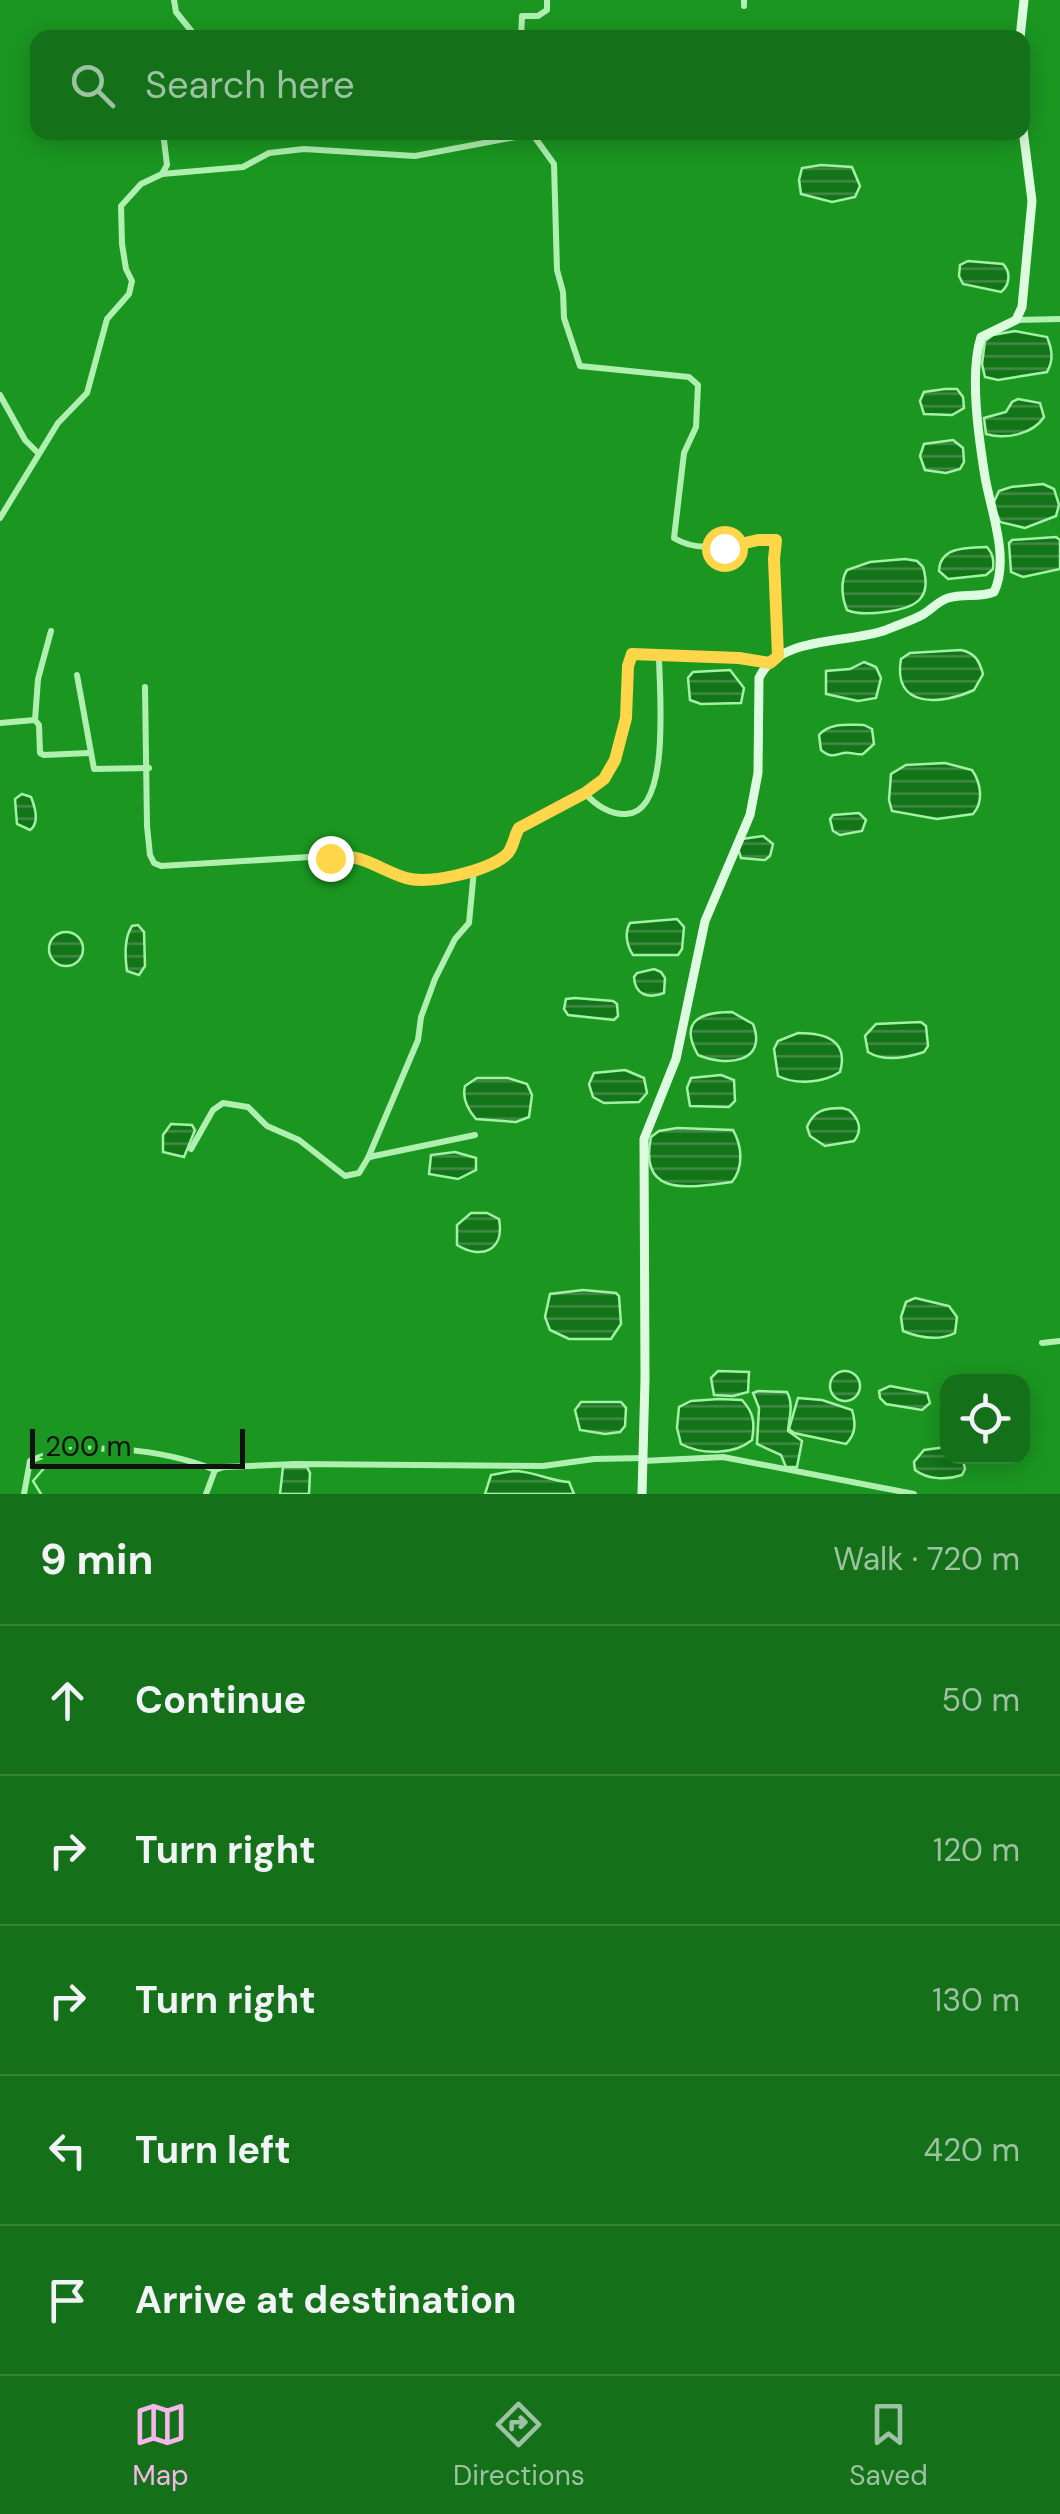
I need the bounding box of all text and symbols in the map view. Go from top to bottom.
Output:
search box [30,30,1030,140]
icon: search [65,58,120,113]
text: Search here [145,60,355,110]
route start [702,526,748,572]
route end [308,836,354,882]
map controls [940,1374,1030,1464]
button: locate [940,1374,1030,1464]
scale bar [30,1424,245,1468]
text: 200 m [45,1428,132,1465]
text: 9 min [40,1532,153,1587]
text: Walk · 720 m [833,1538,1020,1580]
icon: ahead [40,1673,95,1728]
text: Continue [135,1675,306,1725]
text: 50 m [942,1679,1020,1721]
icon: right [40,1823,95,1878]
text: Turn right [135,1825,316,1875]
text: 120 m [933,1829,1020,1871]
icon: right [40,1973,95,2028]
text: Turn right [135,1975,316,2025]
text: 130 m [932,1979,1020,2021]
icon: left [40,2123,95,2178]
text: Turn left [135,2125,291,2175]
text: 420 m [924,2129,1020,2171]
icon: arrive [40,2273,95,2328]
text: Arrive at destination [135,2275,517,2325]
tab: Map [132,2397,189,2494]
tab: Directions [453,2397,585,2494]
tab: Saved [849,2397,928,2494]

